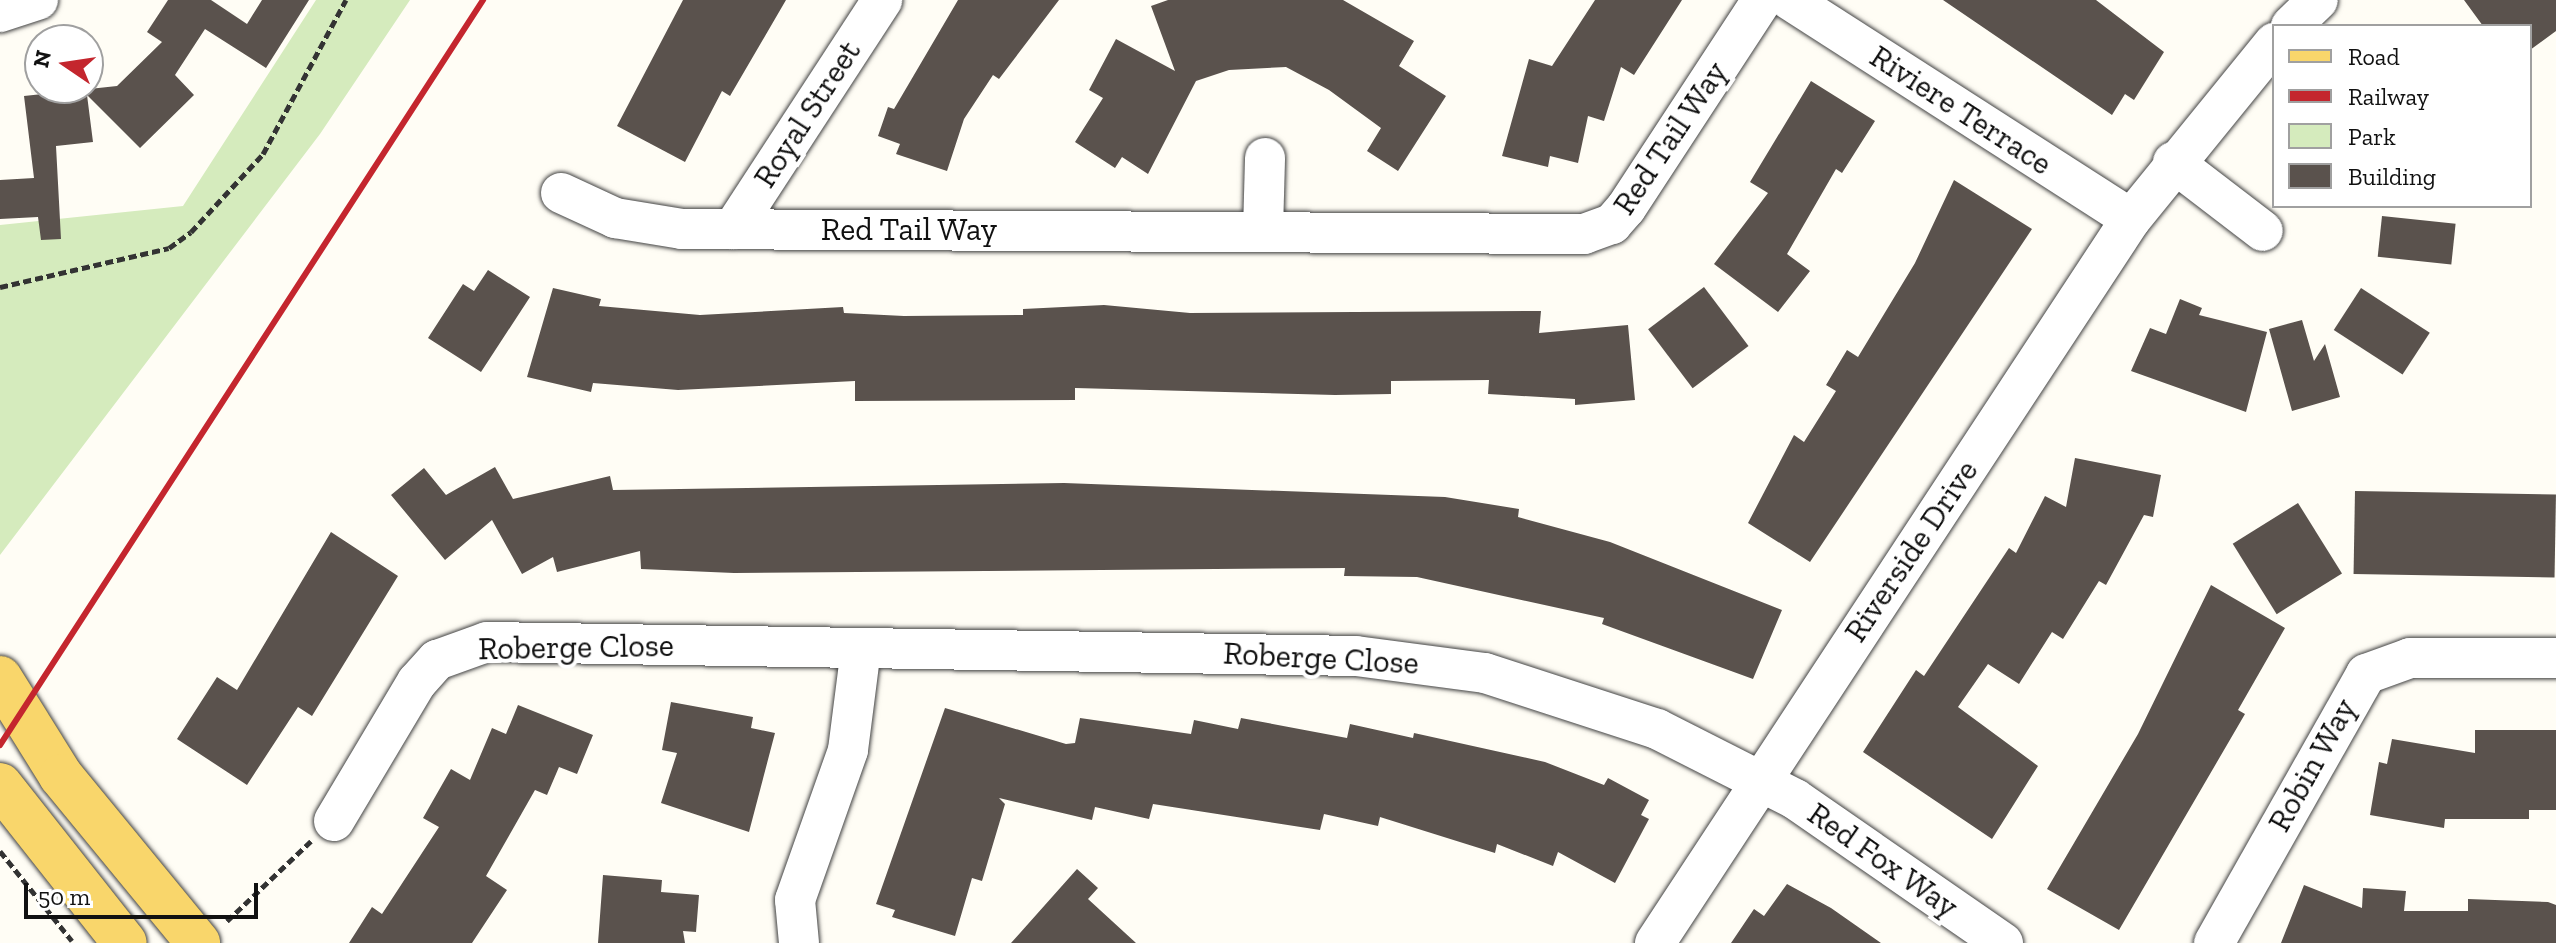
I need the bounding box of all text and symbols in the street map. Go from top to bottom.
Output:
north arrow [24,24,104,104]
legend [2272,24,2532,208]
street label: Royal Street [745,33,869,195]
street label: Riviere Terrace [1863,37,2059,183]
text: Road [2348,42,2400,71]
text: N [27,48,57,70]
street label: Red Tail Way [1604,53,1736,223]
text: Railway [2348,82,2429,111]
text: Park [2348,122,2396,151]
text: Building [2348,162,2436,191]
street label: Red Tail Way [820,210,998,248]
street label: Riverside Drive [1836,453,1986,649]
street label: Roberge Close [478,626,674,668]
street label: Roberge Close [1222,634,1420,682]
street label: Robin Way [2260,691,2364,839]
street label: Red Fox Way [1800,794,1966,926]
scale bar [28,867,262,917]
text: 50 m [38,882,90,911]

